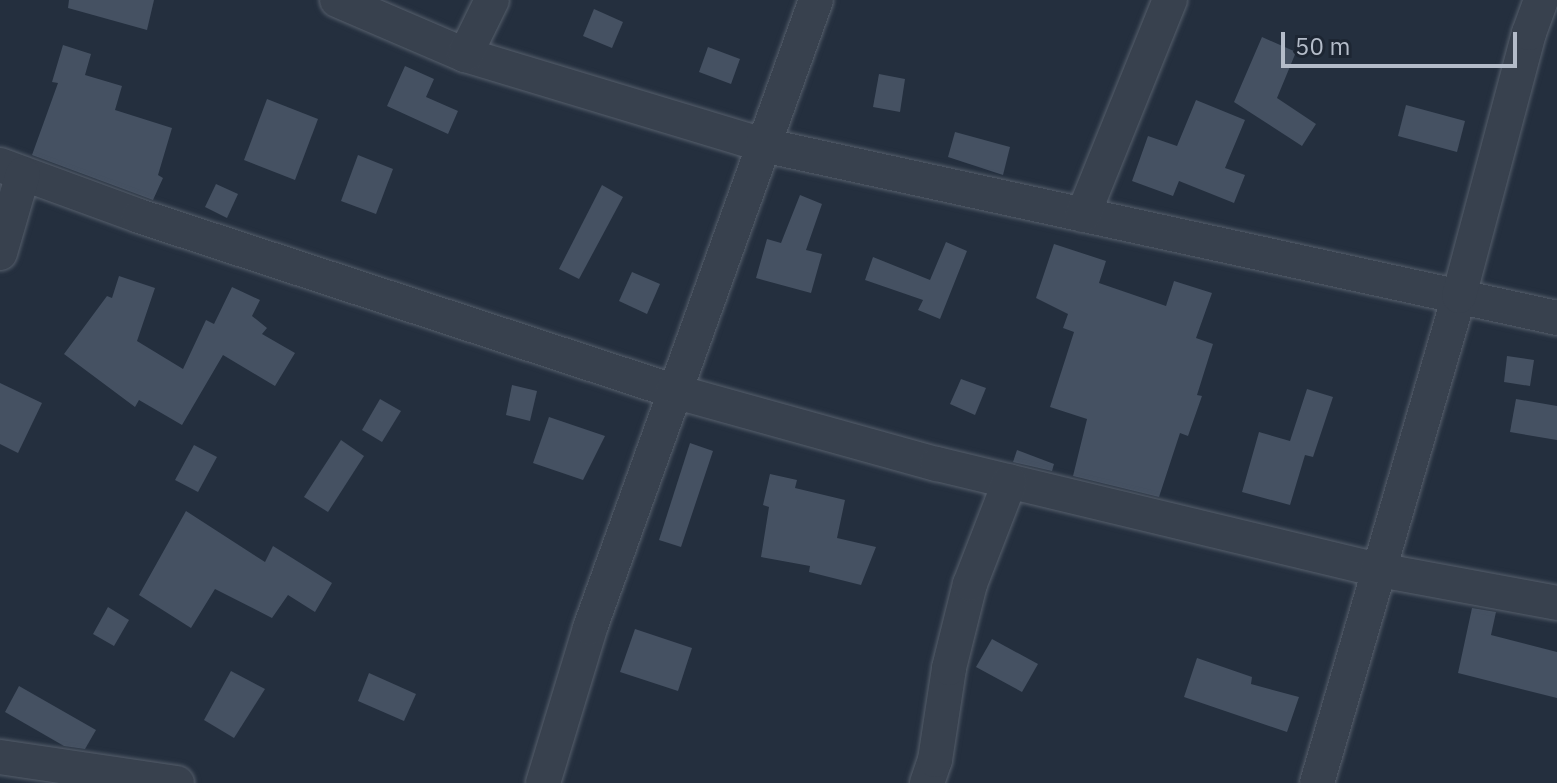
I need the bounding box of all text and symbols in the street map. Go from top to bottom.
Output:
scale bar [1285,16,1521,66]
text: 50 m [1295,30,1350,62]

